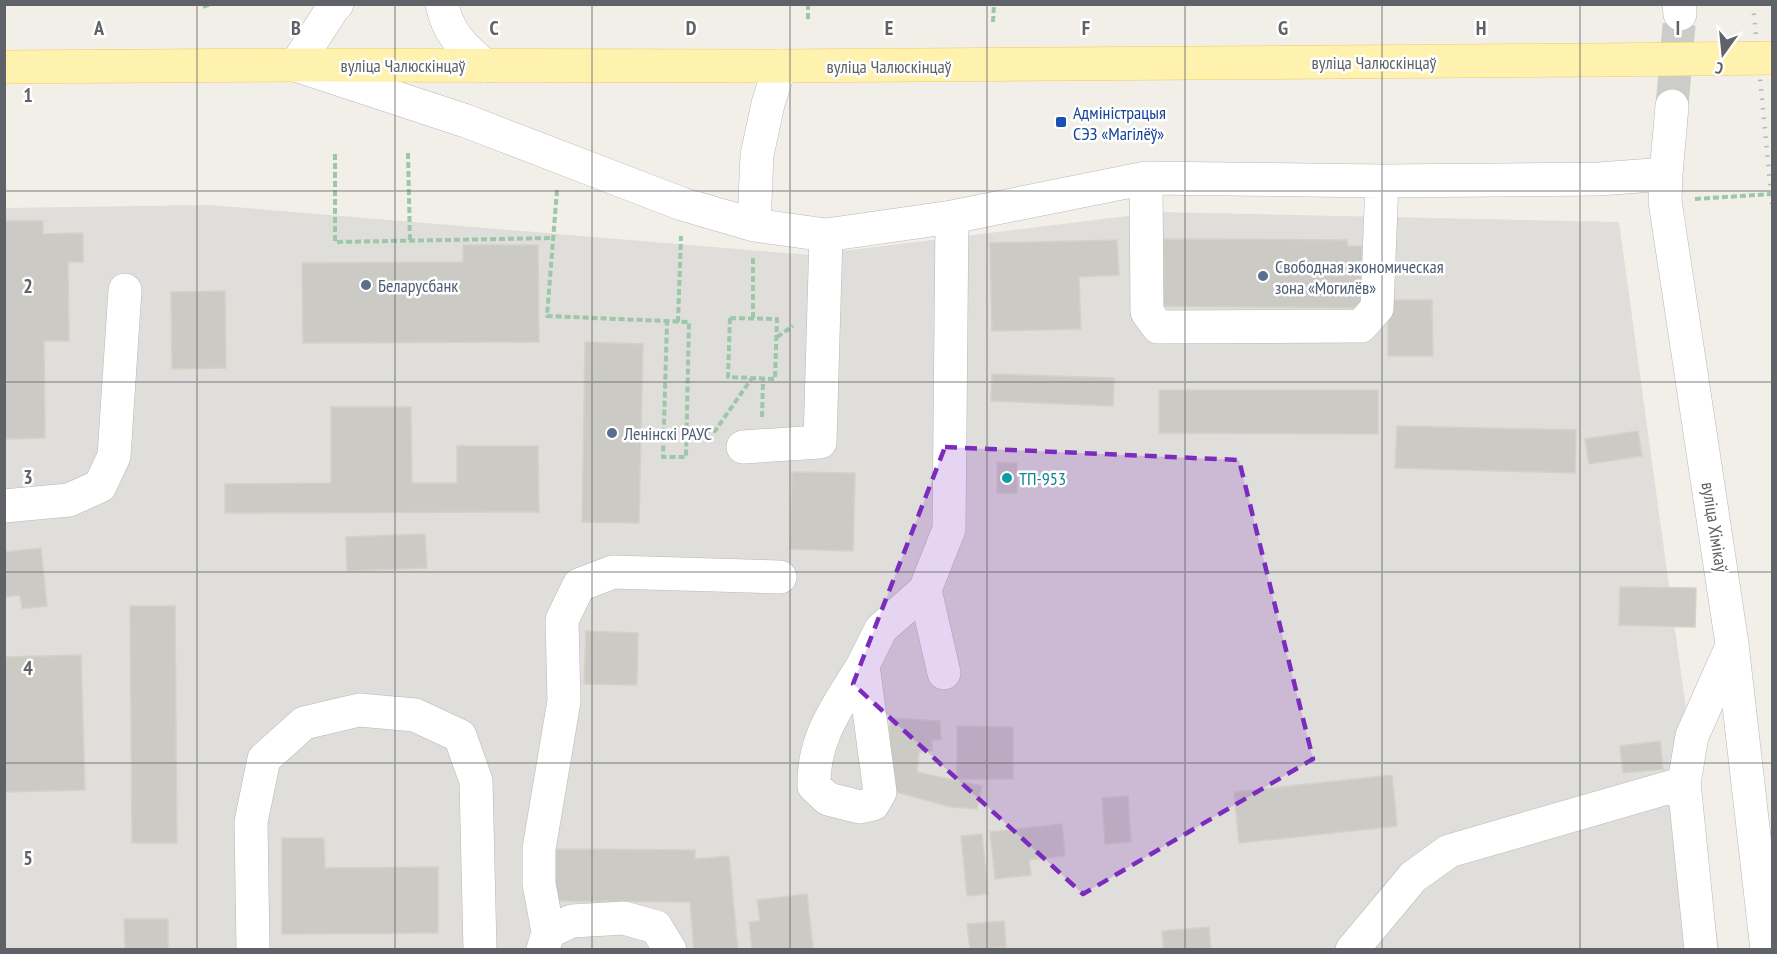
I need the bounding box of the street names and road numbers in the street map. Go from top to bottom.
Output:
street label: вуліца Чалюскінцаў [1312,51,1437,74]
street label: вуліца Чалюскінцаў [341,54,466,77]
street label: вуліца Чалюскінцаў [827,55,952,78]
street label: вуліца Хімікаў [1697,480,1733,574]

